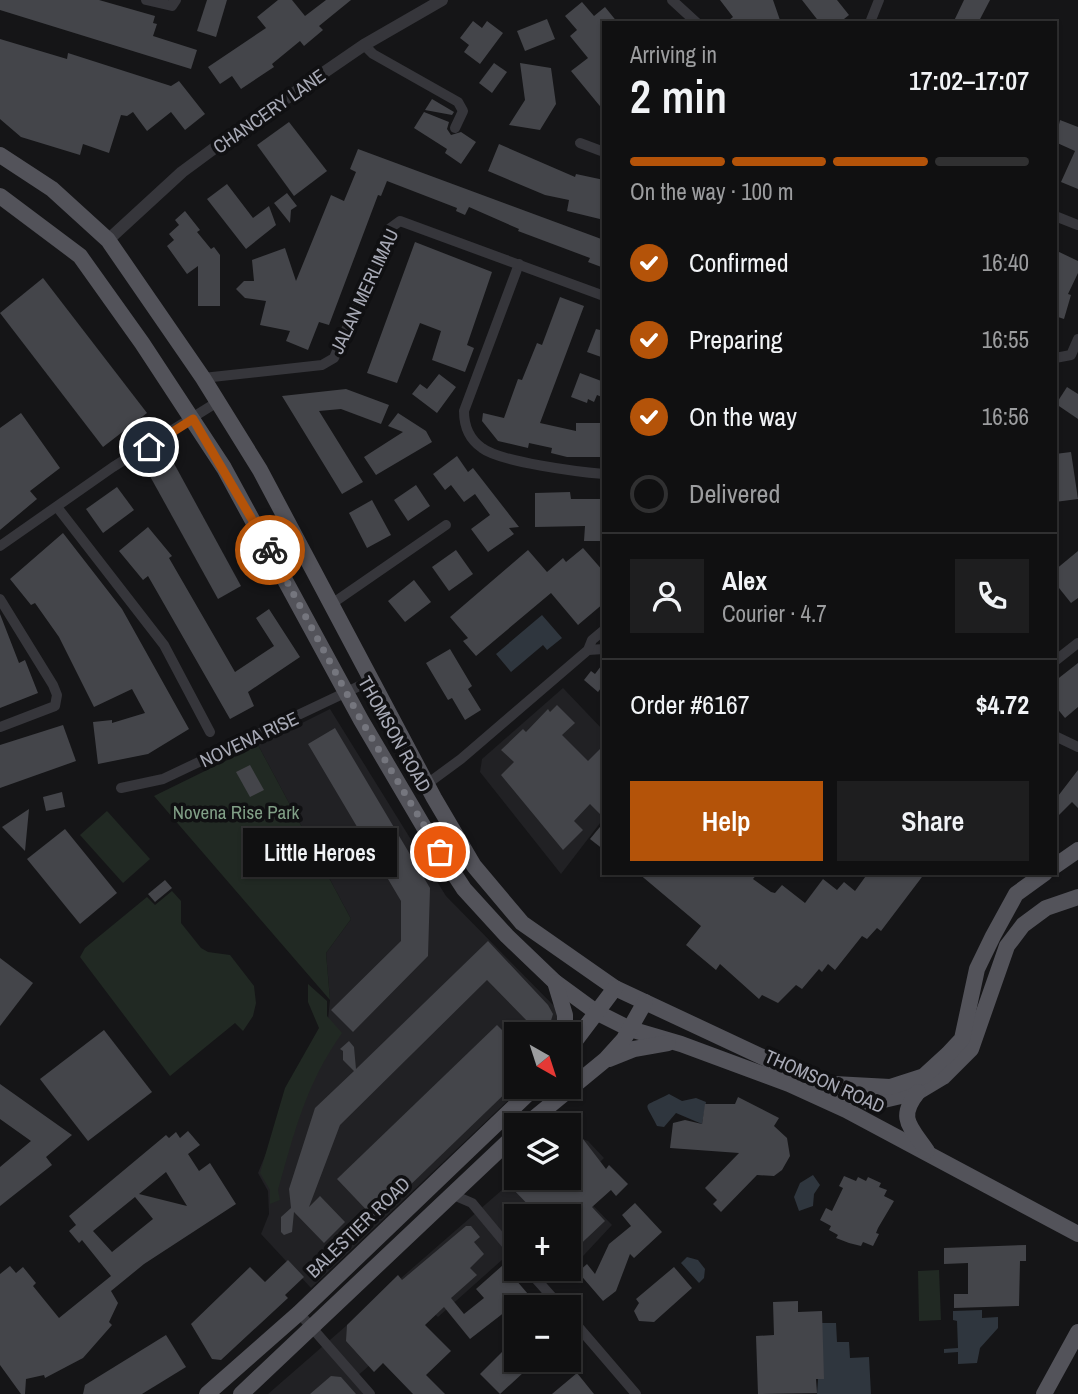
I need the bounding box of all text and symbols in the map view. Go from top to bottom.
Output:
text: Arriving in [630,39,717,70]
street label: CHANCERY LANE [208,63,330,159]
text: 17:02–17:07 [909,63,1029,98]
text: 2 min [630,65,727,127]
text: On the way · 100 m [630,176,794,207]
street label: JALAN MERLIMAU [324,224,404,358]
icon: check [630,244,668,282]
text: Confirmed [689,245,789,280]
text: 16:40 [982,247,1029,278]
icon: check [630,321,668,359]
text: Preparing [689,322,783,357]
text: 16:55 [982,324,1029,355]
icon: check [630,398,668,436]
text: On the way [689,399,797,434]
text: 16:56 [982,401,1029,432]
pin [119,417,179,477]
icon: home [130,428,168,466]
text: Delivered [689,476,780,511]
courier [235,515,305,585]
icon: bike [251,531,289,569]
button: person [630,559,704,633]
button: phone [955,559,1029,633]
text: Alex [722,563,767,598]
text: Courier · 4.7 [722,598,827,629]
street label: THOMSON ROAD [352,671,438,797]
text: Order #6167 [630,687,750,722]
text: $4.72 [976,687,1029,722]
street label: NOVENA RISE [196,705,302,773]
button: Help [630,781,823,861]
button: Share [837,781,1029,861]
park label: Novena Rise Park [173,799,299,825]
pin [410,822,470,882]
callout: Little Heroes [244,828,398,876]
icon: bag [421,833,459,871]
text: Little Heroes [264,837,376,868]
north arrow [504,1022,581,1099]
map controls [504,1022,581,1372]
street label: THOMSON ROAD [761,1043,889,1119]
button: layers [504,1113,581,1190]
street label: BALESTIER ROAD [300,1171,416,1283]
button: + [504,1204,581,1281]
button: − [504,1295,581,1372]

